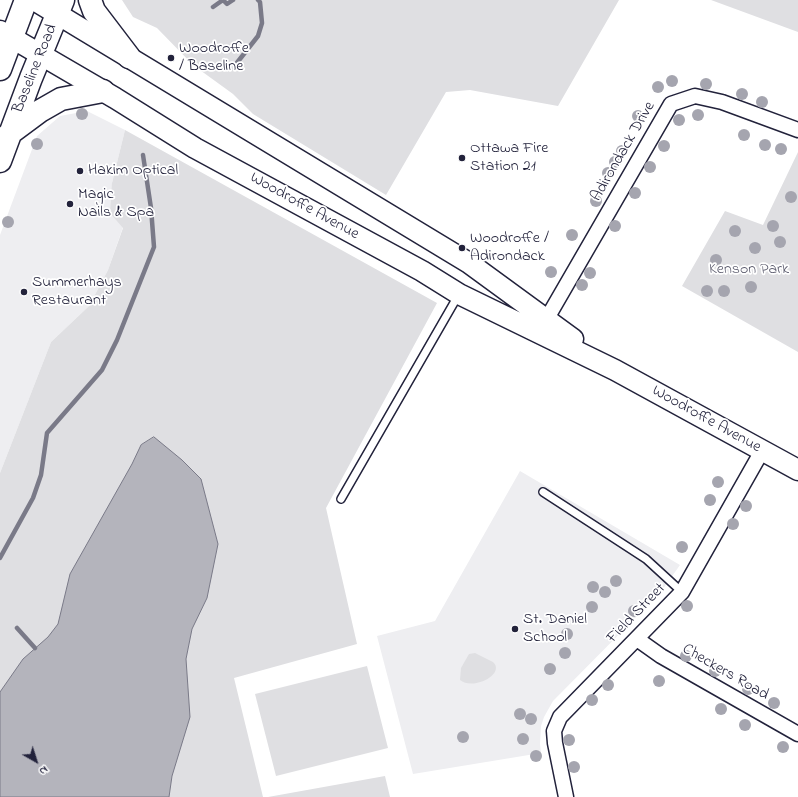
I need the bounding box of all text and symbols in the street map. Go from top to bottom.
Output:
street label: Baseline Road [9,22,63,116]
place label: Woodroffe / Baseline [179,39,249,77]
marker: Woodroffe / Baseline [166,53,176,63]
street label: Adirondack Drive [588,99,660,205]
place label: Ottawa Fire Station 21 [470,139,548,177]
marker: Ottawa Fire Station 21 [457,153,467,163]
place label: Hakim Optical [88,161,178,181]
marker: Hakim Optical [75,166,85,176]
street label: Woodroffe Avenue [246,169,362,245]
place label: Magic Nails & Spa [78,185,154,223]
marker: Magic Nails & Spa [65,199,75,209]
place label: Woodroffe / Adirondack [470,229,549,267]
marker: Woodroffe / Adirondack [457,243,467,253]
park label: Kenson Park [709,260,789,280]
place label: Summerhays Restaurant [32,273,122,311]
marker: Summerhays Restaurant [19,287,29,297]
street label: Woodroffe Avenue [648,382,764,458]
street label: Field Street [604,580,670,648]
place label: St. Daniel School [523,610,587,648]
marker: St. Daniel School [510,624,520,634]
street label: Checkers Road [678,641,772,705]
north arrow [16,741,56,781]
text: N [36,762,51,779]

